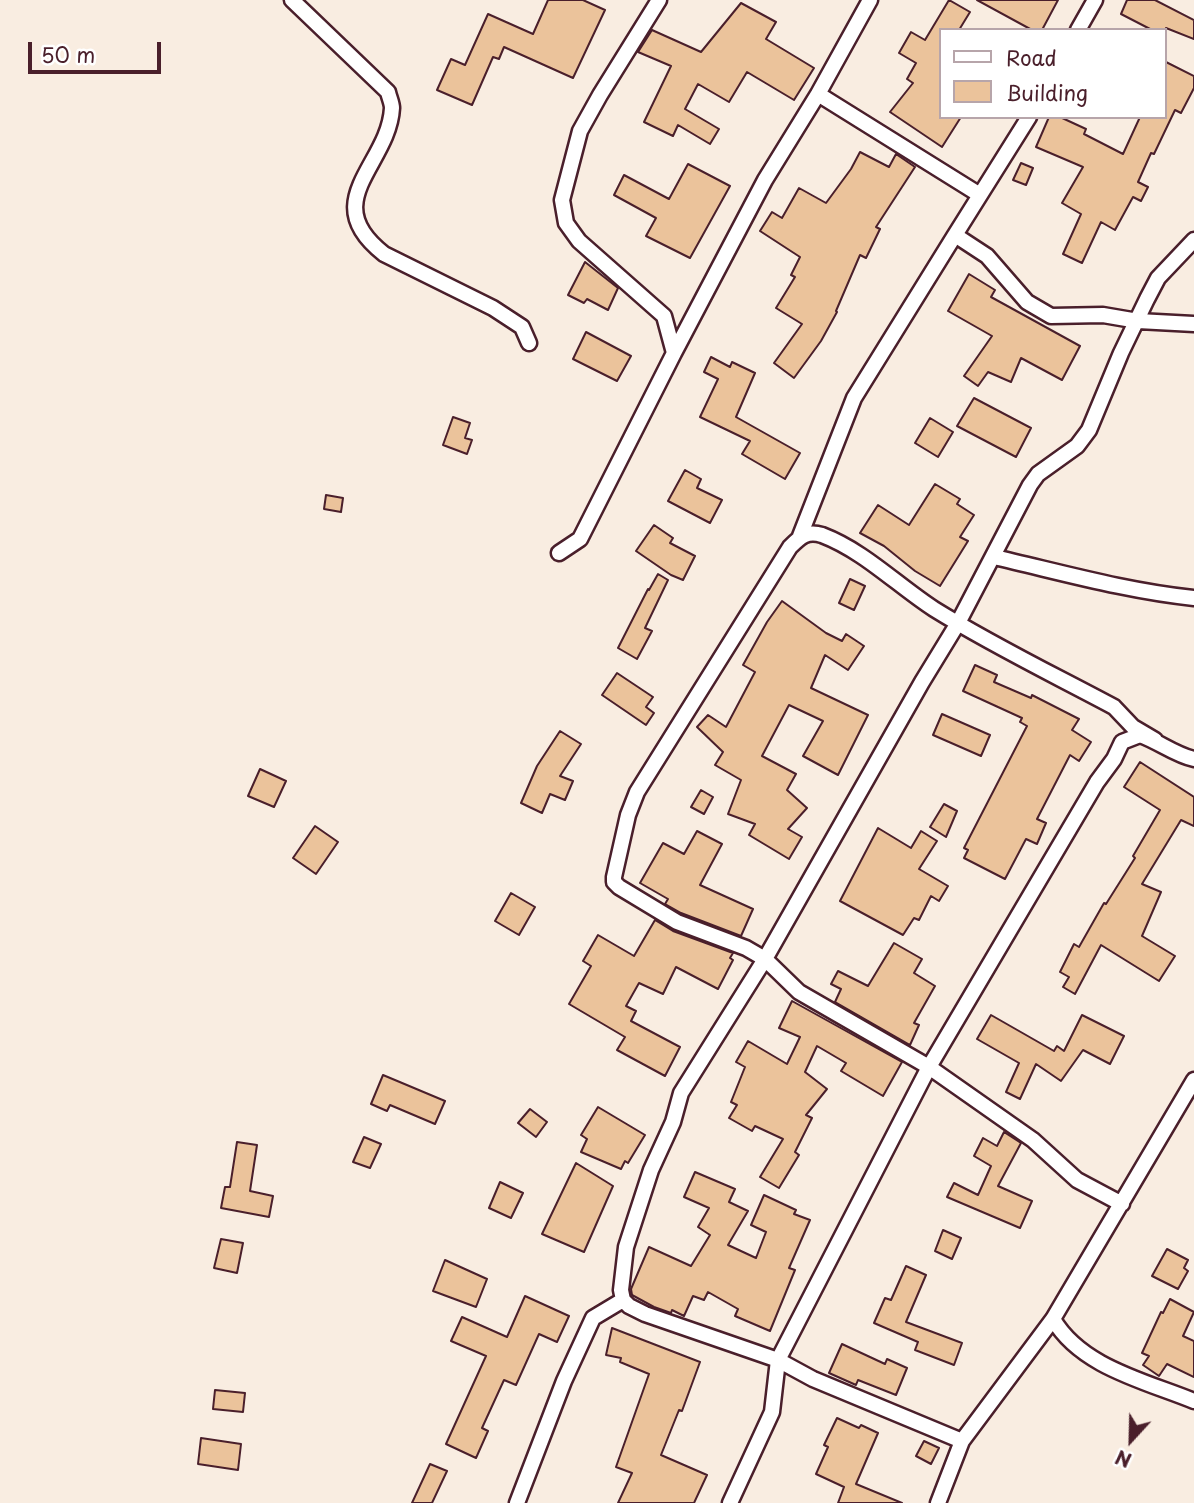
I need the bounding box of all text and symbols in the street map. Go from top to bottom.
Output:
scale bar [32,28,164,72]
legend [939,28,1166,119]
text: 50 m [41,38,95,70]
text: Road [1006,41,1057,73]
text: Building [1006,76,1088,108]
north arrow [1096,1405,1166,1475]
text: N [1111,1444,1135,1475]

